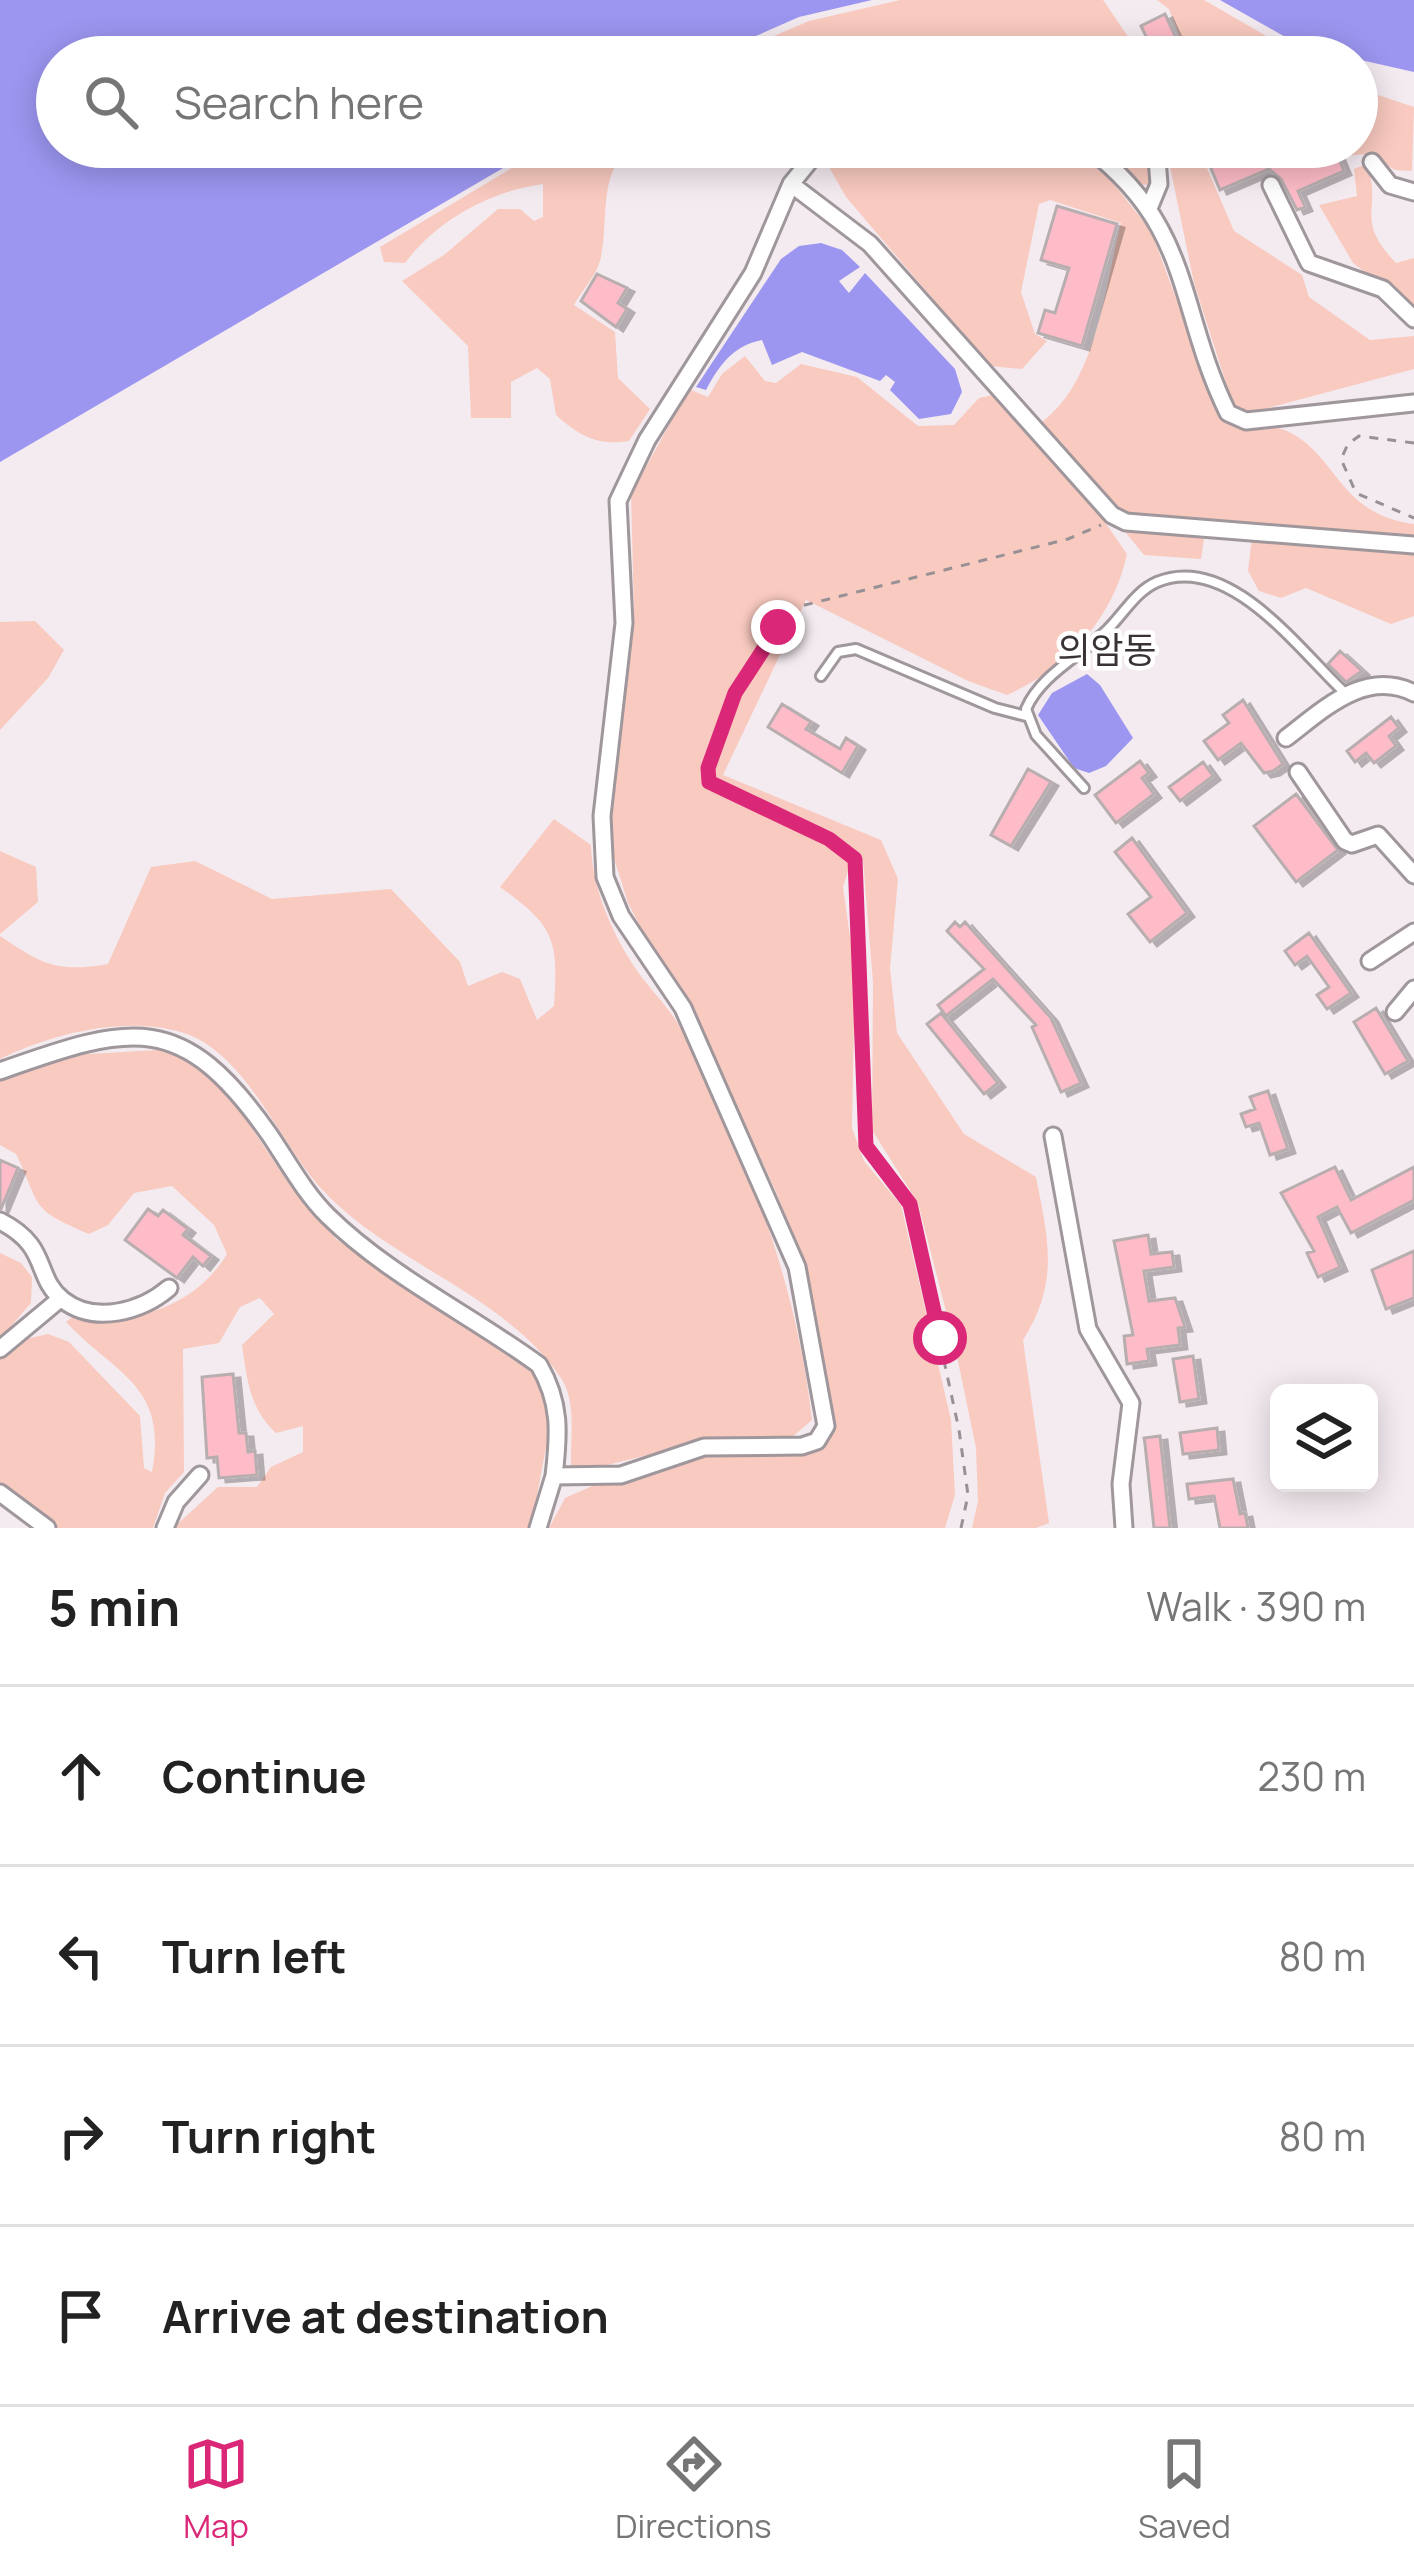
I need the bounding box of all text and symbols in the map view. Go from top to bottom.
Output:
search box [36,36,1378,168]
icon: search [78,69,144,135]
text: Search here [174,71,424,133]
route end [751,600,805,654]
district label: 의암동 [1057,625,1157,674]
route start [913,1311,967,1365]
map controls [1270,1384,1378,1492]
button: layers [1270,1384,1378,1492]
text: 5 min [48,1572,180,1641]
text: Walk · 390 m [1146,1579,1366,1633]
icon: ahead [48,1743,114,1809]
text: Continue [162,1745,367,1807]
text: 230 m [1258,1749,1366,1803]
icon: left [48,1923,114,1989]
text: Turn left [162,1925,347,1987]
text: 80 m [1279,1929,1366,1983]
icon: right [48,2103,114,2169]
text: Turn right [162,2105,376,2167]
text: 80 m [1279,2109,1366,2163]
icon: arrive [48,2283,114,2349]
text: Arrive at destination [162,2285,609,2347]
tab: Map [183,2431,249,2548]
tab: Directions [615,2431,772,2548]
tab: Saved [1138,2431,1231,2548]

